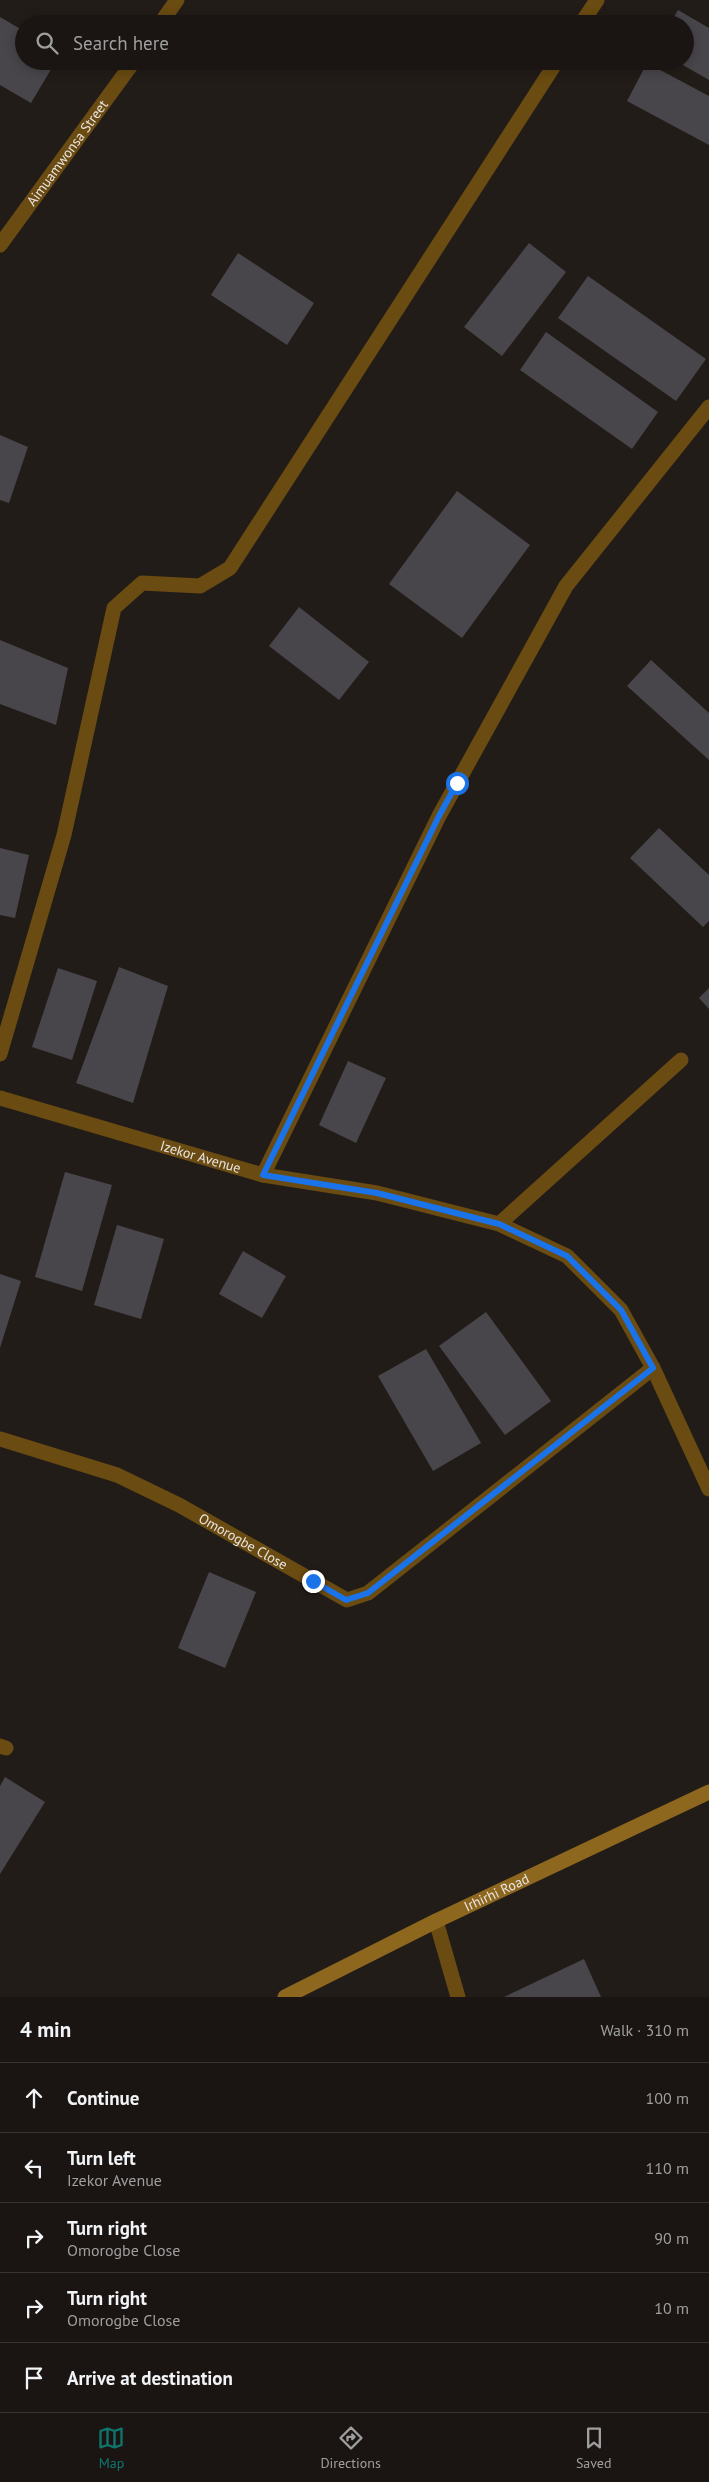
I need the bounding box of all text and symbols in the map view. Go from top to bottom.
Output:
search box [15,15,694,70]
icon: search [33,29,61,57]
text: Search here [73,31,169,55]
street label: Aimuamwonsa Street [22,96,112,209]
route start [446,772,469,795]
street label: Izekor Avenue [158,1136,243,1177]
street label: Omorogbe Close [195,1509,291,1574]
route end [302,1570,325,1593]
street label: Irhirhi Road [461,1869,532,1915]
text: 4 min [20,2016,71,2043]
text: Walk · 310 m [600,2020,689,2040]
icon: ahead [20,2084,48,2112]
text: Continue [67,2086,139,2110]
text: 100 m [646,2088,689,2108]
text: Turn left [67,2146,136,2170]
icon: left [20,2154,48,2182]
text: 110 m [646,2158,689,2178]
text: Izekor Avenue [67,2170,162,2190]
text: Turn right [67,2216,147,2240]
icon: right [20,2224,48,2252]
text: 90 m [654,2228,689,2248]
text: Omorogbe Close [67,2240,180,2260]
text: Turn right [67,2286,147,2310]
icon: right [20,2294,48,2322]
text: 10 m [654,2298,689,2318]
text: Omorogbe Close [67,2310,180,2330]
icon: arrive [20,2364,48,2392]
text: Arrive at destination [67,2366,233,2390]
tab: Map [97,2424,125,2472]
tab: Directions [320,2424,381,2472]
tab: Saved [576,2424,612,2472]

